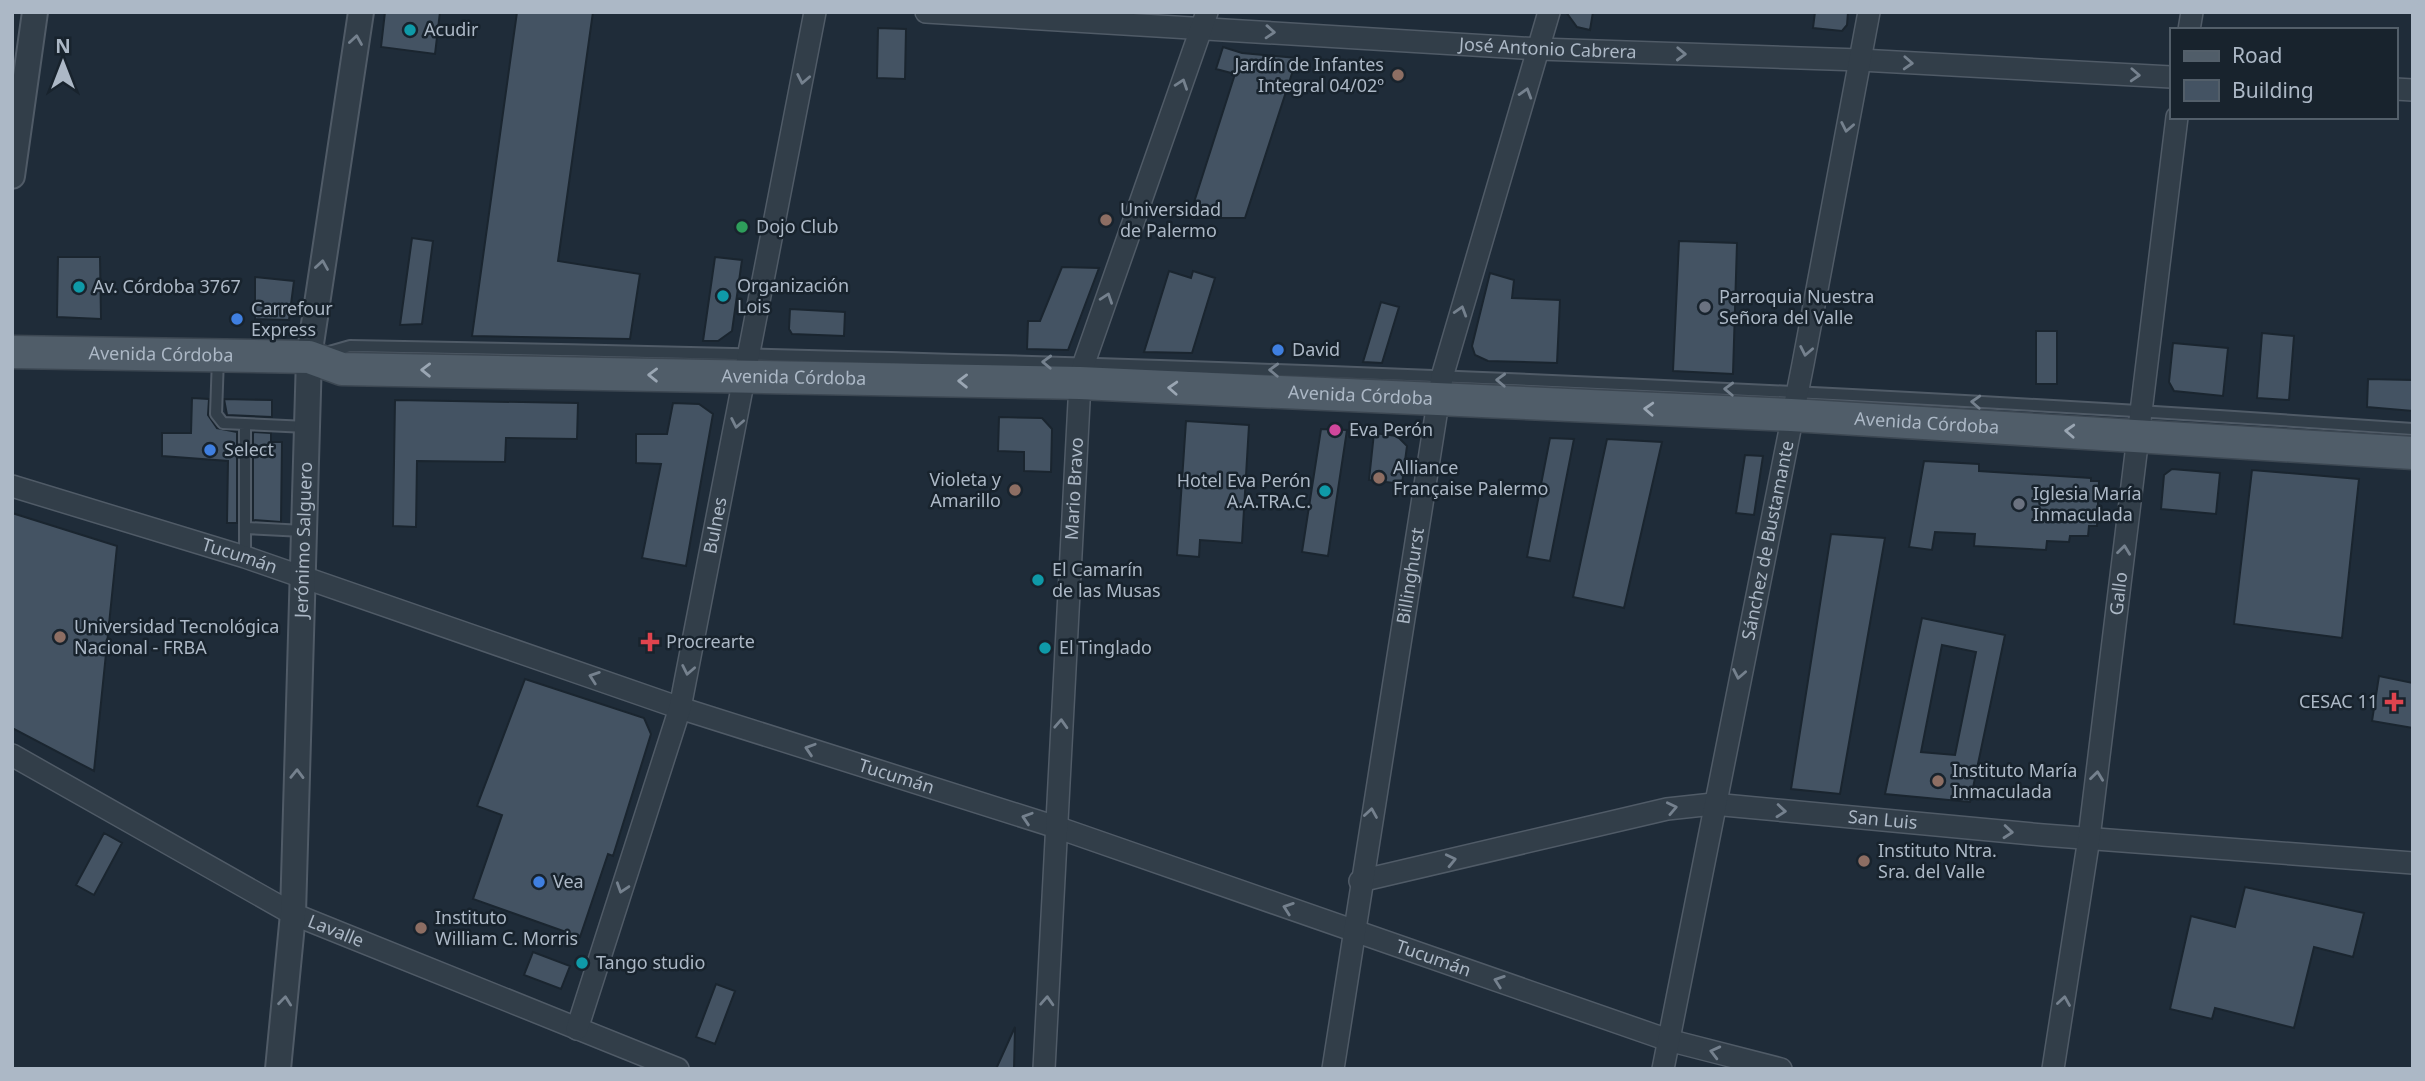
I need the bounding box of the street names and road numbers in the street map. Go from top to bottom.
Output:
street label: José Antonio Cabrera [1457,31,1637,63]
street label: Avenida Córdoba [88,340,234,367]
street label: Avenida Córdoba [721,363,866,390]
street label: Avenida Córdoba [1288,379,1433,410]
street label: Avenida Córdoba [1854,406,2000,439]
street label: Mario Bravo [1059,437,1088,541]
street label: Sánchez de Bustamante [1735,438,1799,642]
street label: Jerónimo Salguero [288,461,317,620]
street label: Bulnes [697,495,732,556]
street label: Billinghurst [1390,525,1429,626]
street label: Tucumán [199,532,281,578]
street label: Gallo [2103,570,2132,616]
street label: Tucumán [856,752,938,799]
street label: San Luis [1847,804,1919,834]
street label: Lavalle [305,908,368,952]
street label: Tucumán [1393,933,1475,982]

